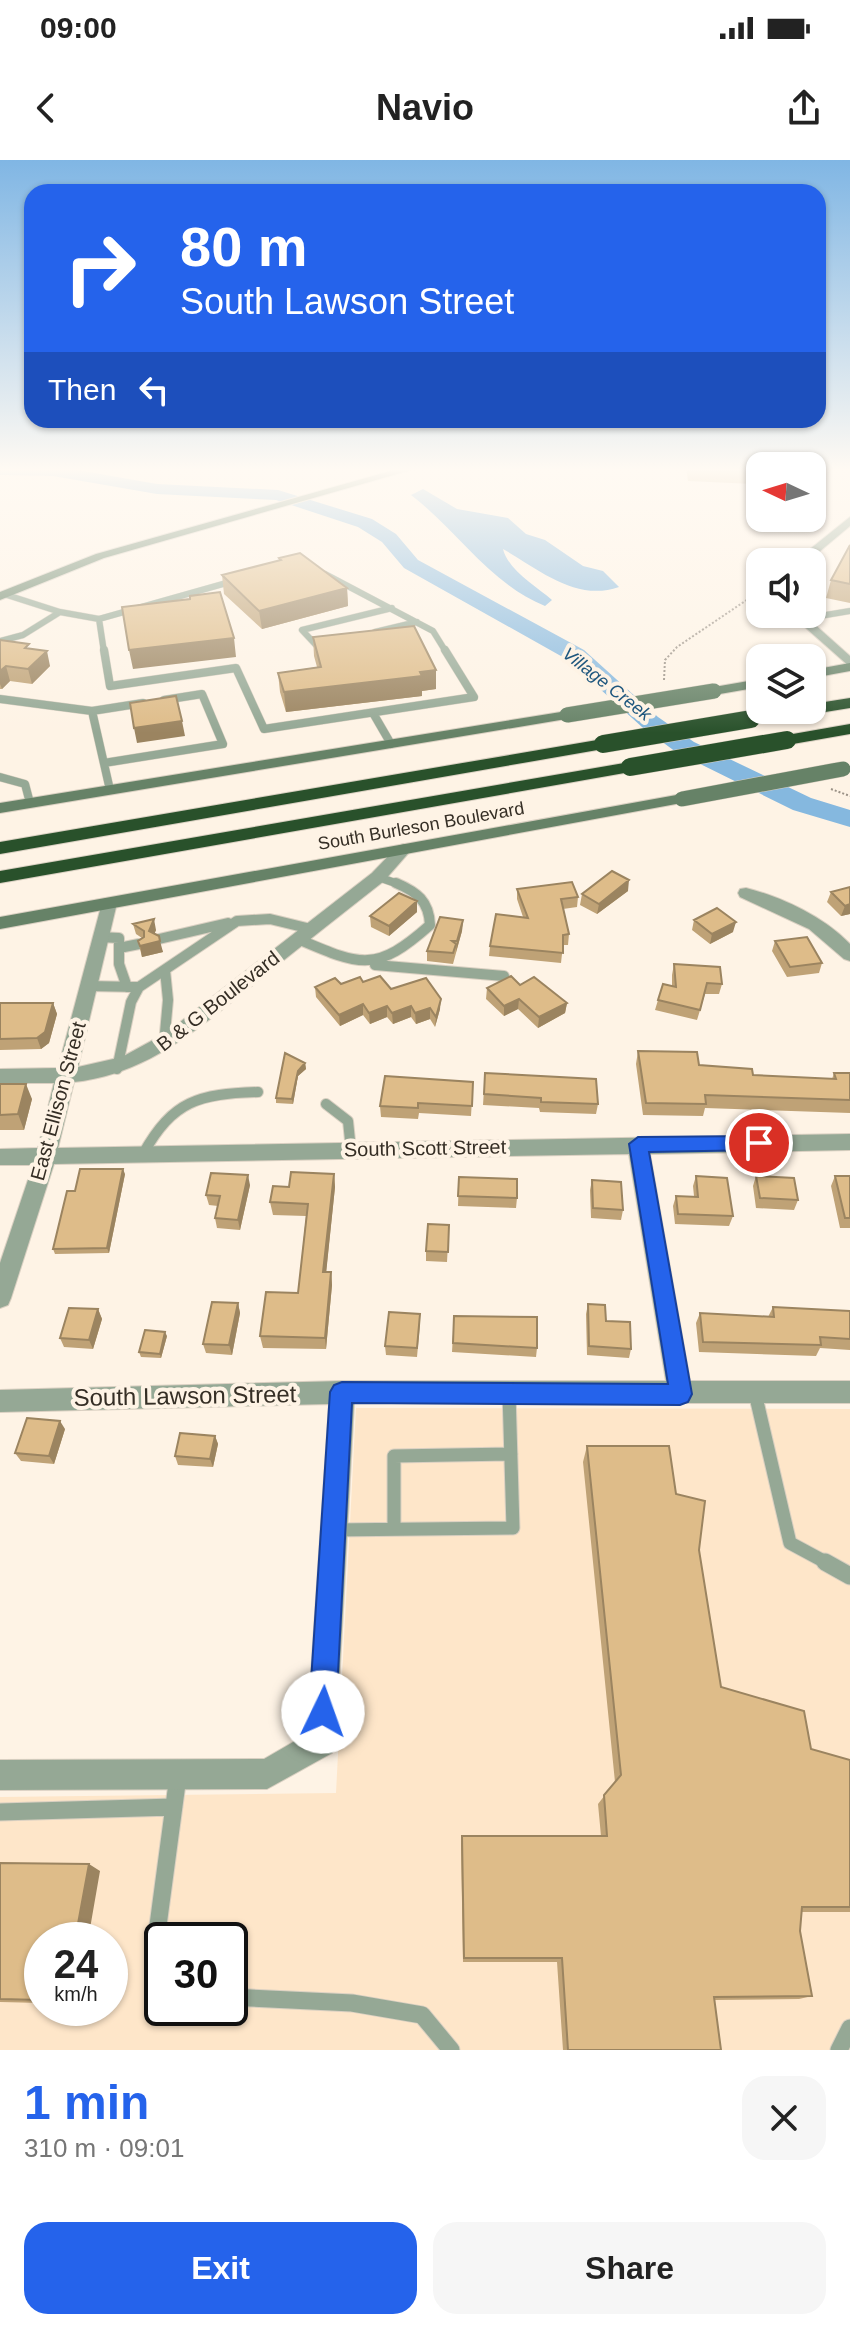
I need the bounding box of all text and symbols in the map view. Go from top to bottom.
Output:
text: 09:00 [40,11,117,44]
icon: back [24,86,68,130]
icon: share [782,86,826,130]
text: Navio [376,87,474,128]
text: 80 m [180,215,308,278]
icon: right [48,216,152,320]
text: South Lawson Street [180,281,514,322]
icon: left [132,368,176,412]
text: Then [48,373,116,406]
north arrow [746,452,826,532]
map controls [746,452,826,724]
button: sound [746,548,826,628]
water label: Village Creek [559,643,656,725]
button: layers [746,644,826,724]
street label: South Burleson Boulevard [316,798,526,854]
street label: B & G Boulevard [153,946,283,1056]
street label: East Ellison Street [26,1019,90,1183]
pin [725,1109,793,1177]
icon: arrive [737,1121,781,1165]
street label: South Scott Street [344,1136,507,1160]
street label: South Lawson Street [73,1380,297,1411]
position arrow [281,1670,365,1754]
speed limit sign: 30 [144,1922,248,2026]
text: 24 [54,1942,98,1986]
text: km/h [54,1983,98,2005]
text: 1 min [24,2076,149,2129]
button: close [742,2076,826,2160]
text: 310 m · 09:01 [24,2133,184,2163]
button: Exit [24,2222,417,2314]
button: Share [433,2222,826,2314]

